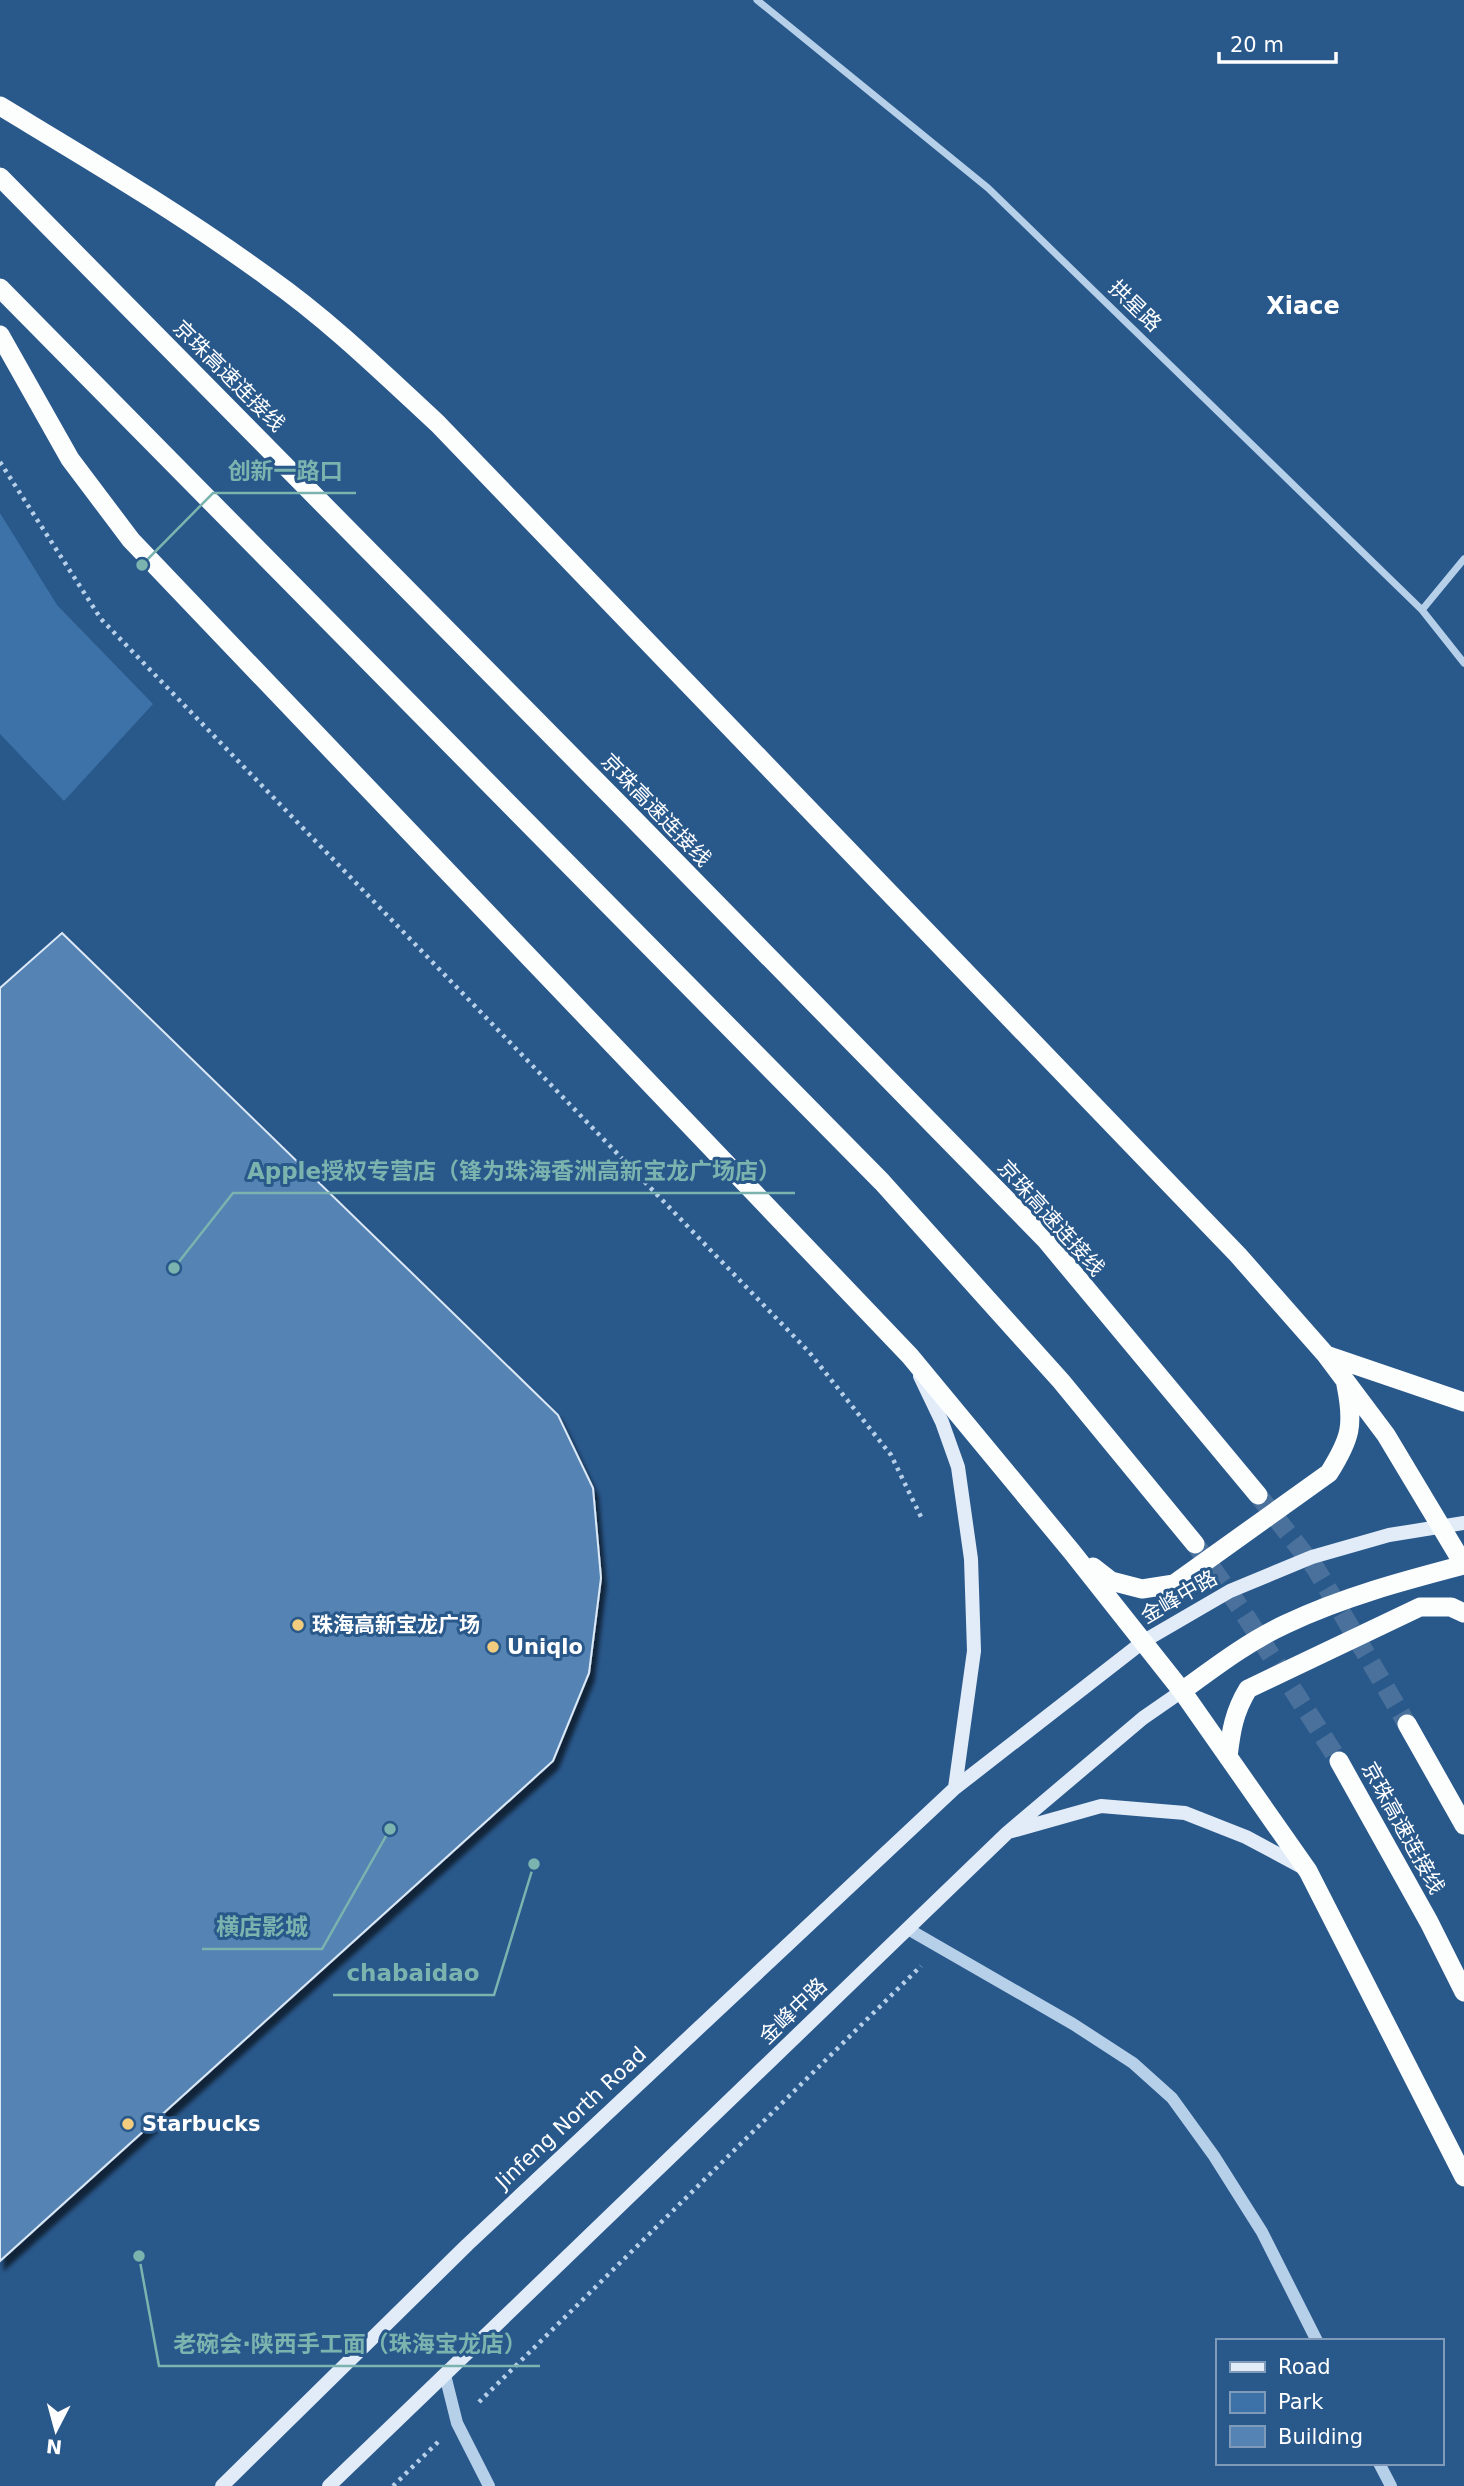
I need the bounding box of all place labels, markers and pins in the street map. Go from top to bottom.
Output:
callout: 创新一路口 [213,449,356,493]
callout: Apple授权专营店（锋为珠海香洲高新宝龙广场店） [233,1149,795,1193]
place label: 珠海高新宝龙广场 [312,1613,480,1637]
marker: 珠海高新宝龙广场 [290,1617,306,1633]
place label: Uniqlo [507,1635,583,1659]
marker: Uniqlo [485,1639,501,1655]
callout: 横店影城 [202,1905,322,1949]
callout: chabaidao [333,1951,494,1995]
place label: Starbucks [142,2112,261,2136]
marker: Starbucks [120,2116,136,2132]
callout: 老碗会·陕西手工面（珠海宝龙店） [159,2322,540,2366]

